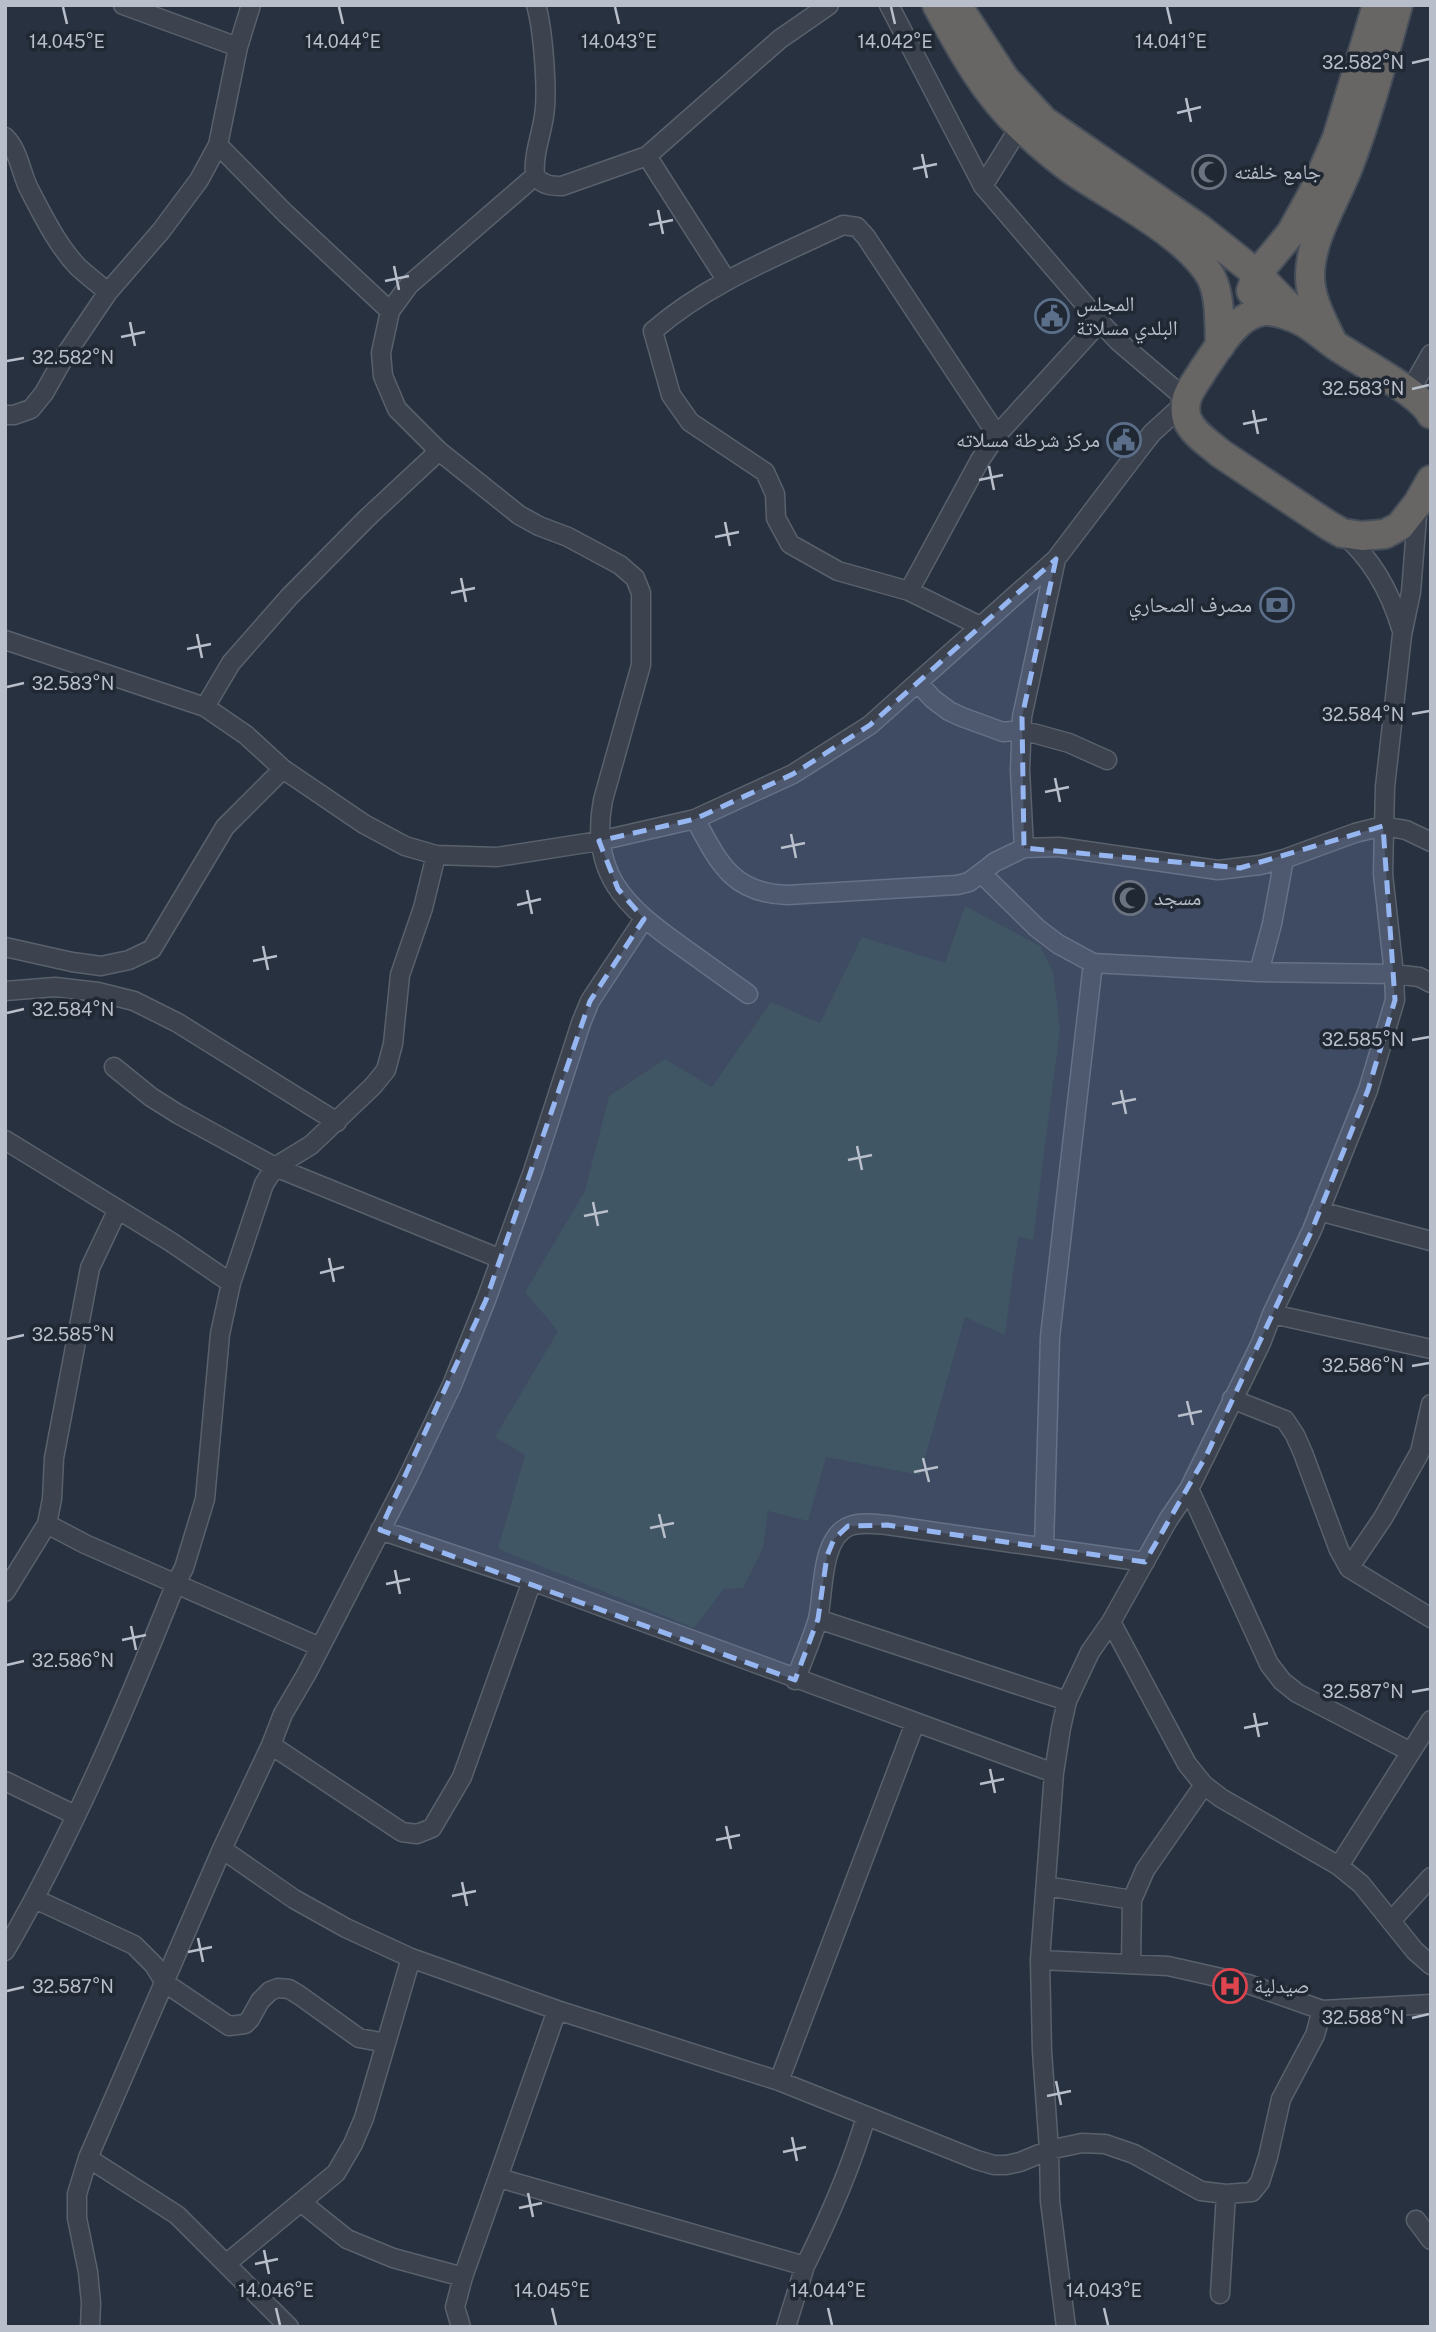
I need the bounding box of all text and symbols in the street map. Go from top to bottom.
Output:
text: 14.045°E [29,31,105,52]
text: 14.044°E [305,31,381,52]
text: 14.043°E [581,31,657,52]
text: 14.042°E [857,31,933,52]
text: 14.041°E [1135,31,1207,52]
text: 32.582°N [1322,52,1404,73]
mosque icon: جامع خلفته [1190,153,1228,191]
place label: جامع خلفته [1234,159,1321,185]
place label: المجلس البلدي مسلاتة [1076,291,1178,344]
public building icon: المجلس البلدي مسلاتة [1033,297,1071,335]
text: 32.582°N [32,347,114,368]
text: 32.583°N [1322,378,1404,399]
public building icon: مركز شرطة مسلاته [1105,421,1143,459]
place label: مركز شرطة مسلاته [956,427,1100,452]
bank icon: مصرف الصحاري [1258,586,1296,624]
place label: مصرف الصحاري [1129,592,1252,621]
text: 32.583°N [32,673,114,694]
text: 32.584°N [1322,704,1404,725]
mosque icon: مسجد [1111,879,1149,917]
place label: مسجد [1154,885,1201,910]
text: 32.584°N [32,999,114,1020]
text: 32.585°N [1322,1029,1404,1050]
text: 32.585°N [32,1324,114,1345]
text: 32.586°N [1322,1355,1404,1376]
text: 32.586°N [32,1650,114,1671]
text: 32.587°N [1322,1681,1404,1702]
hospital icon: صيدلية [1211,1967,1249,2005]
place label: صيدلية [1254,1973,1310,1998]
text: 32.587°N [32,1976,114,1997]
text: 32.588°N [1322,2007,1404,2028]
text: 14.046°E [238,2280,314,2301]
text: 14.045°E [514,2280,590,2301]
text: 14.044°E [790,2280,866,2301]
text: 14.043°E [1066,2280,1142,2301]

